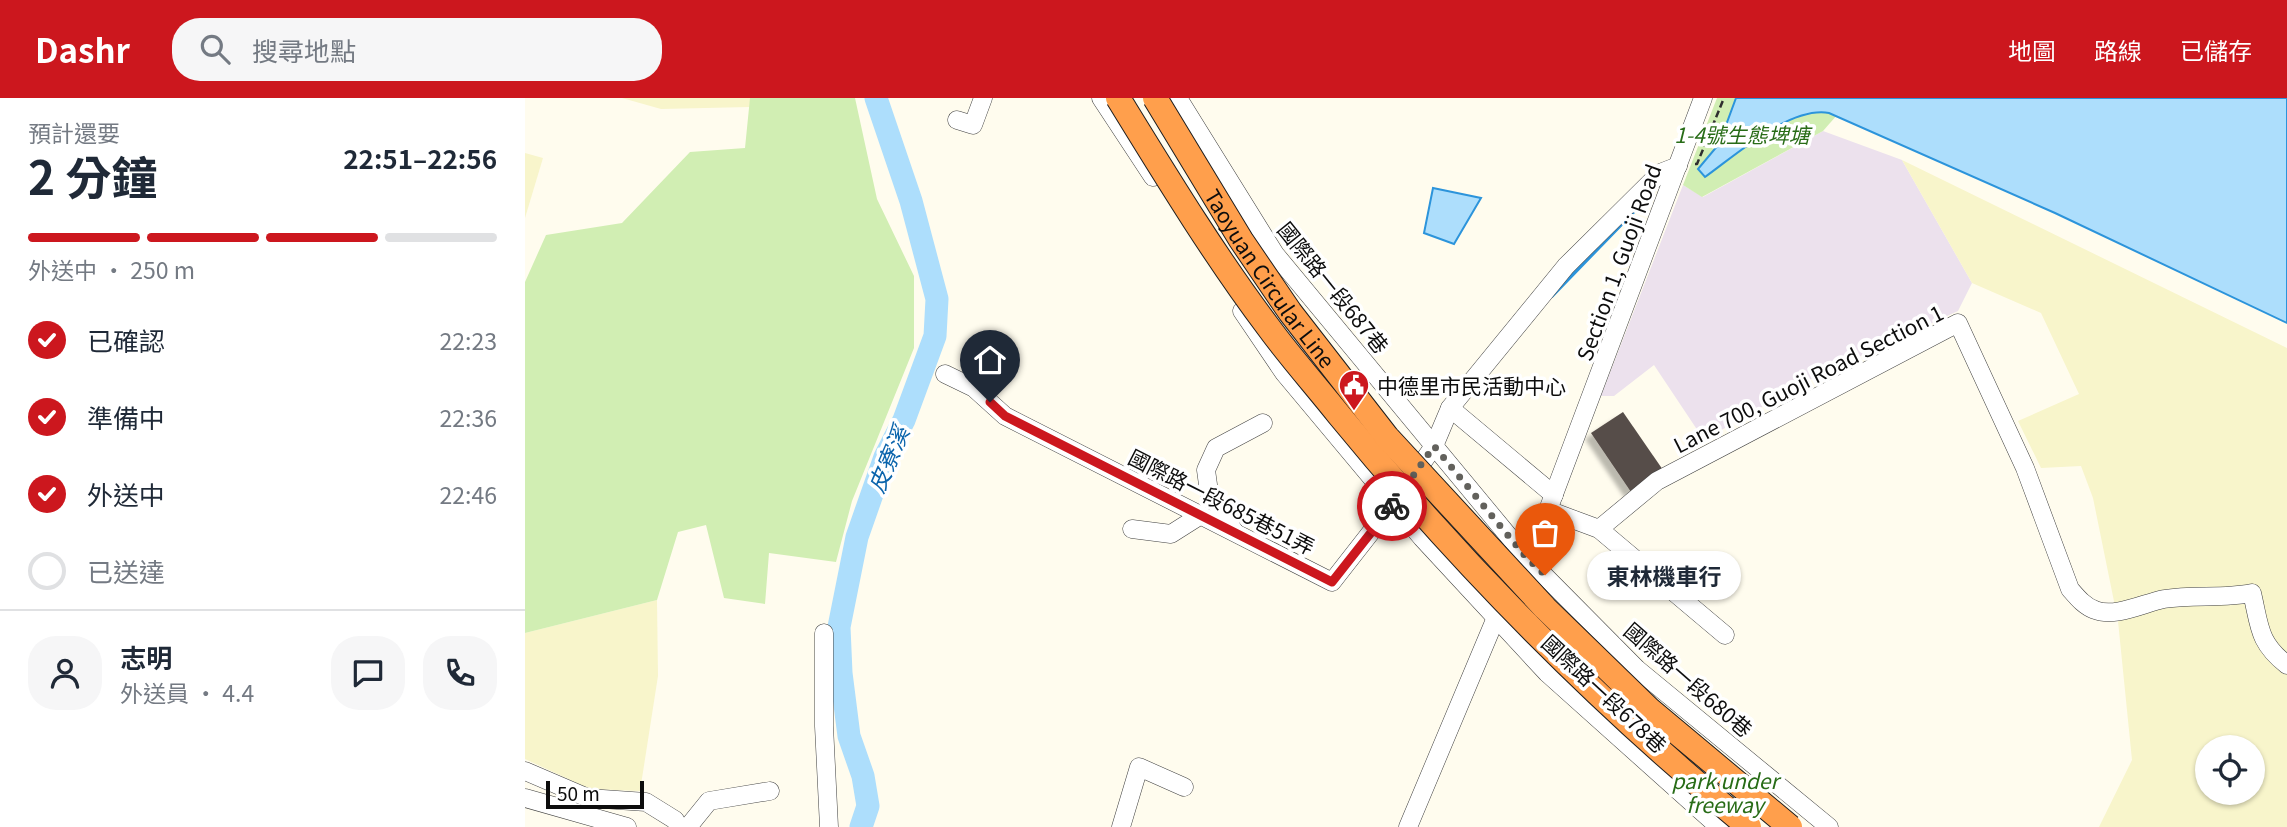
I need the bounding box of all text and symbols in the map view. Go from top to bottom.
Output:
search box [172,18,662,81]
text: Dashr [35,25,130,73]
icon: search [196,30,234,68]
text: 搜尋地點 [252,31,356,68]
text: 地圖 [2008,32,2056,67]
text: 路線 [2094,32,2142,67]
text: 已儲存 [2180,32,2252,67]
text: 預計還要 [28,115,120,149]
park label: 1-4號生態埤塘 [1674,119,1813,149]
text: 22:51–22:56 [343,139,497,176]
text: 2 分鐘 [28,142,158,208]
street label: Section 1, Guoji Road [1568,160,1668,364]
street label: Taoyuan Circular Line [1198,183,1343,374]
street label: 國際路一段687巷 [1272,215,1396,359]
text: 外送中 · 250 m [28,252,195,286]
street label: Lane 700, Guoji Road Section 1 [1668,297,1948,459]
icon: check [28,321,66,359]
text: 已確認 [87,321,165,358]
text: 22:23 [440,323,497,357]
pin [960,330,1020,402]
icon: home [971,341,1009,379]
public building icon: 中德里市民活動中心 [1337,368,1371,412]
place label: 中德里市民活動中心 [1377,370,1566,400]
icon: check [28,398,66,436]
text: 準備中 [87,398,165,435]
text: 22:36 [440,400,497,434]
water label: 皮寮溪 [858,418,917,497]
street label: 國際路一段685巷51弄 [1124,441,1320,561]
courier [1357,471,1427,541]
icon: check [28,475,66,513]
text: 外送中 [87,475,165,512]
text: 22:46 [440,477,497,511]
icon: bike [1373,487,1411,525]
pin [1515,503,1575,575]
icon: bag [1526,514,1564,552]
callout: 東林機車行 [1587,550,1741,600]
text: 已送達 [87,552,165,589]
text: 東林機車行 [1607,558,1722,592]
street label: 國際路一段680巷 [1618,615,1760,743]
street label: 國際路一段678巷 [1536,627,1674,759]
button: person [28,636,102,710]
button: chat [331,636,405,710]
button: phone [423,636,497,710]
text: 志明 [120,638,172,675]
text: 外送員 · 4.4 [120,675,254,709]
map controls [2195,735,2265,805]
button: locate [2195,735,2265,805]
park label: park under freeway [1671,765,1782,819]
scale bar [546,778,644,810]
text: 50 m [557,779,600,806]

